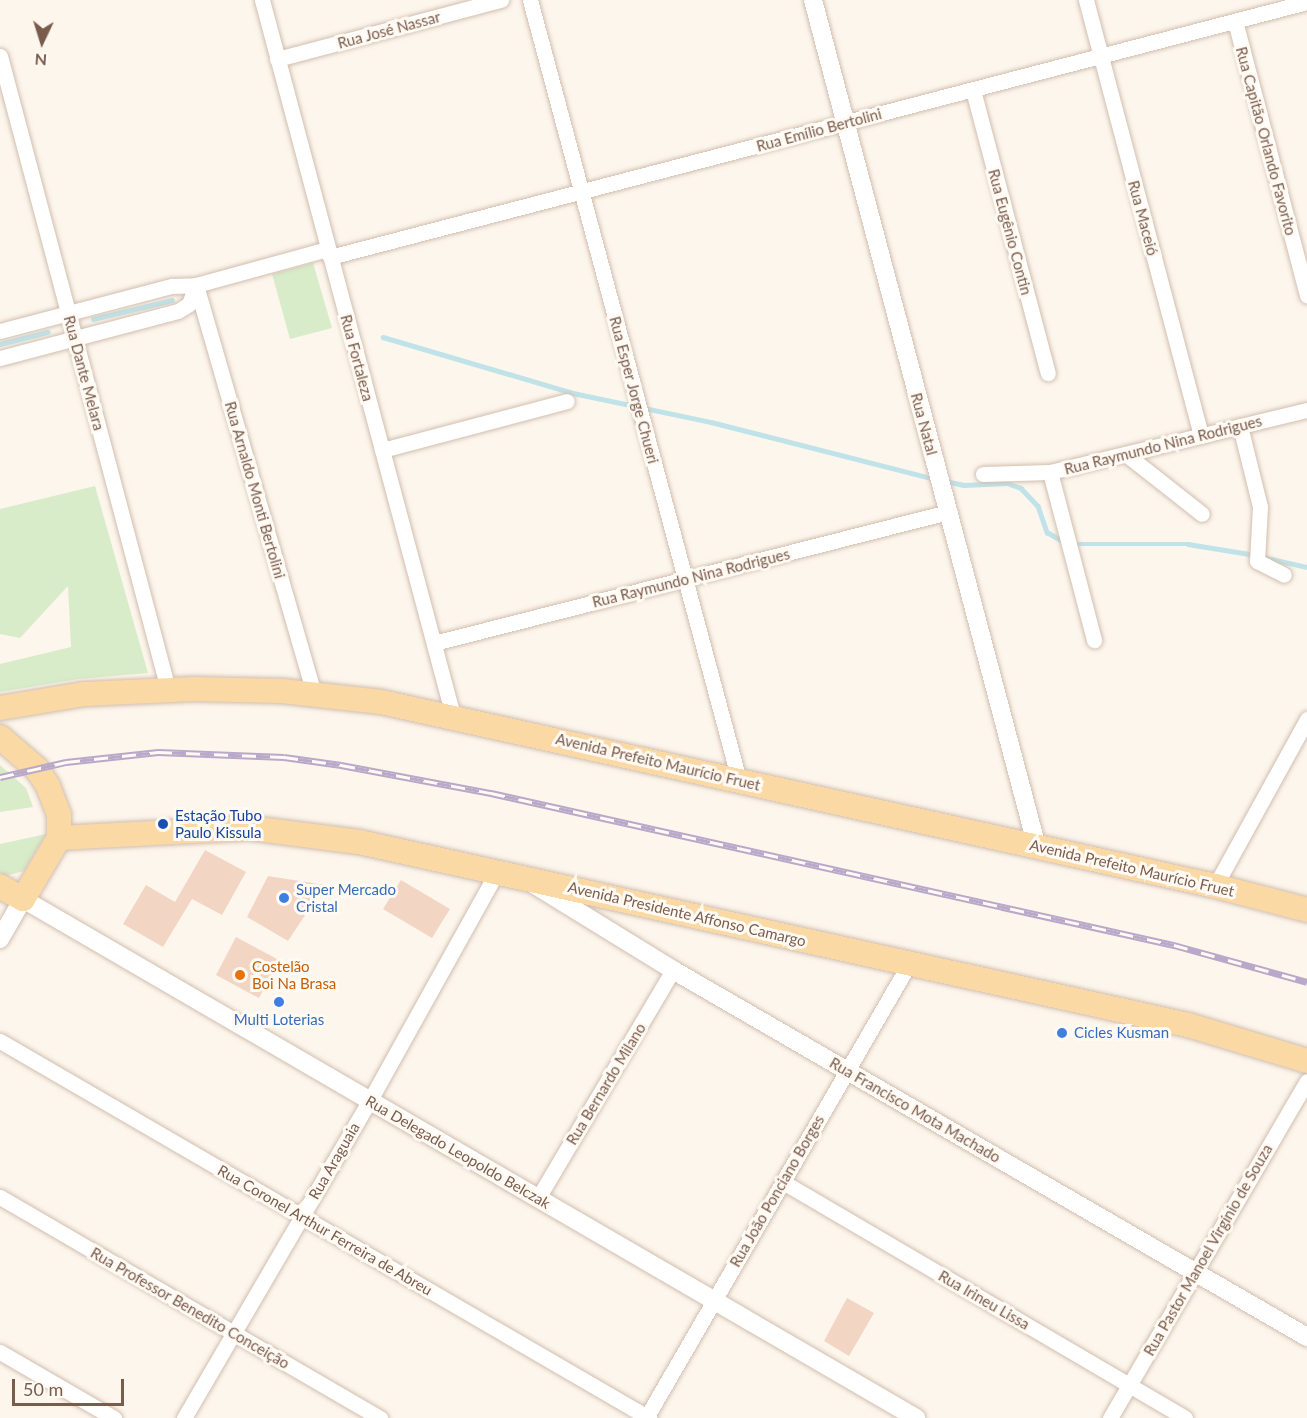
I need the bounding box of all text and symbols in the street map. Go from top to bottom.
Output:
street label: Rua José Nassar [335,8,443,52]
north arrow [12,12,72,72]
street label: Rua Capitão Orlando Favorito [1232,45,1300,237]
text: N [34,51,48,70]
street label: Rua Emílio Bertolini [754,105,884,155]
street label: Rua Eugênio Contin [985,167,1035,297]
street label: Rua Maceió [1124,179,1162,257]
street label: Rua Fortaleza [337,313,377,403]
street label: Rua Dante Melara [60,314,108,432]
street label: Rua Esper Jorge Chueri [606,314,662,466]
street label: Rua Natal [907,391,941,457]
street label: Rua Arnaldo Monti Bertolini [221,399,289,581]
street label: Rua Raymundo Nina Rodrigues [1062,412,1264,478]
street label: Rua Raymundo Nina Rodrigues [590,545,792,611]
street label: Avenida Prefeito Maurício Fruet [554,730,762,794]
place label: Estação Tubo Paulo Kissula [175,806,262,841]
marker: Estação Tubo Paulo Kissula [156,817,170,831]
street label: Avenida Prefeito Maurício Fruet [1028,836,1236,900]
street label: Avenida Presidente Affonso Camargo [566,878,808,950]
place label: Super Mercado Cristal [296,880,396,915]
marker: Super Mercado Cristal [277,891,291,905]
place label: Costelão Boi Na Brasa [252,957,336,992]
marker: Costelão Boi Na Brasa [233,968,247,982]
marker: Multi Loterias [272,995,286,1009]
place label: Multi Loterias [234,1011,324,1029]
street label: Rua Bernardo Milano [563,1020,649,1148]
place label: Cicles Kusman [1074,1024,1169,1042]
marker: Cicles Kusman [1055,1026,1069,1040]
street label: Rua Francisco Mota Machado [826,1054,1004,1166]
street label: Rua Delegado Leopoldo Belczak [362,1092,554,1212]
street label: Rua João Ponciano Borges [726,1112,828,1270]
street label: Rua Araguaia [305,1119,363,1203]
street label: Rua Pastor Manoel Virgínio de Souza [1140,1141,1276,1359]
street label: Rua Coronel Arthur Ferreira de Abreu [214,1161,436,1299]
street label: Rua Professor Benedito Conceição [87,1244,293,1372]
street label: Rua Irineu Lissa [935,1267,1033,1333]
scale bar [15,1367,128,1405]
text: 50 m [23,1378,63,1400]

